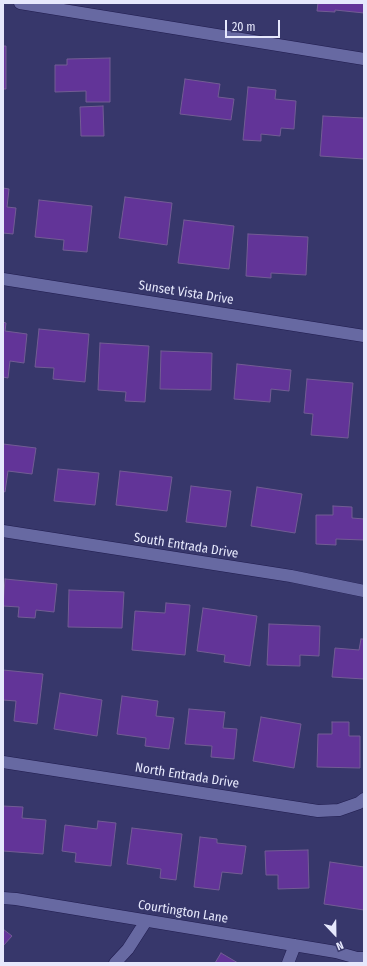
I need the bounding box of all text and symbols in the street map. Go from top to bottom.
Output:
scale bar [227,12,282,38]
text: 20 m [232,20,256,34]
street label: Sunset Vista Drive [137,278,235,308]
street label: South Entrada Drive [133,530,239,562]
street label: North Entrada Drive [134,760,240,792]
street label: Courtington Lane [137,897,229,927]
north arrow [315,914,355,954]
text: N [334,938,345,953]

